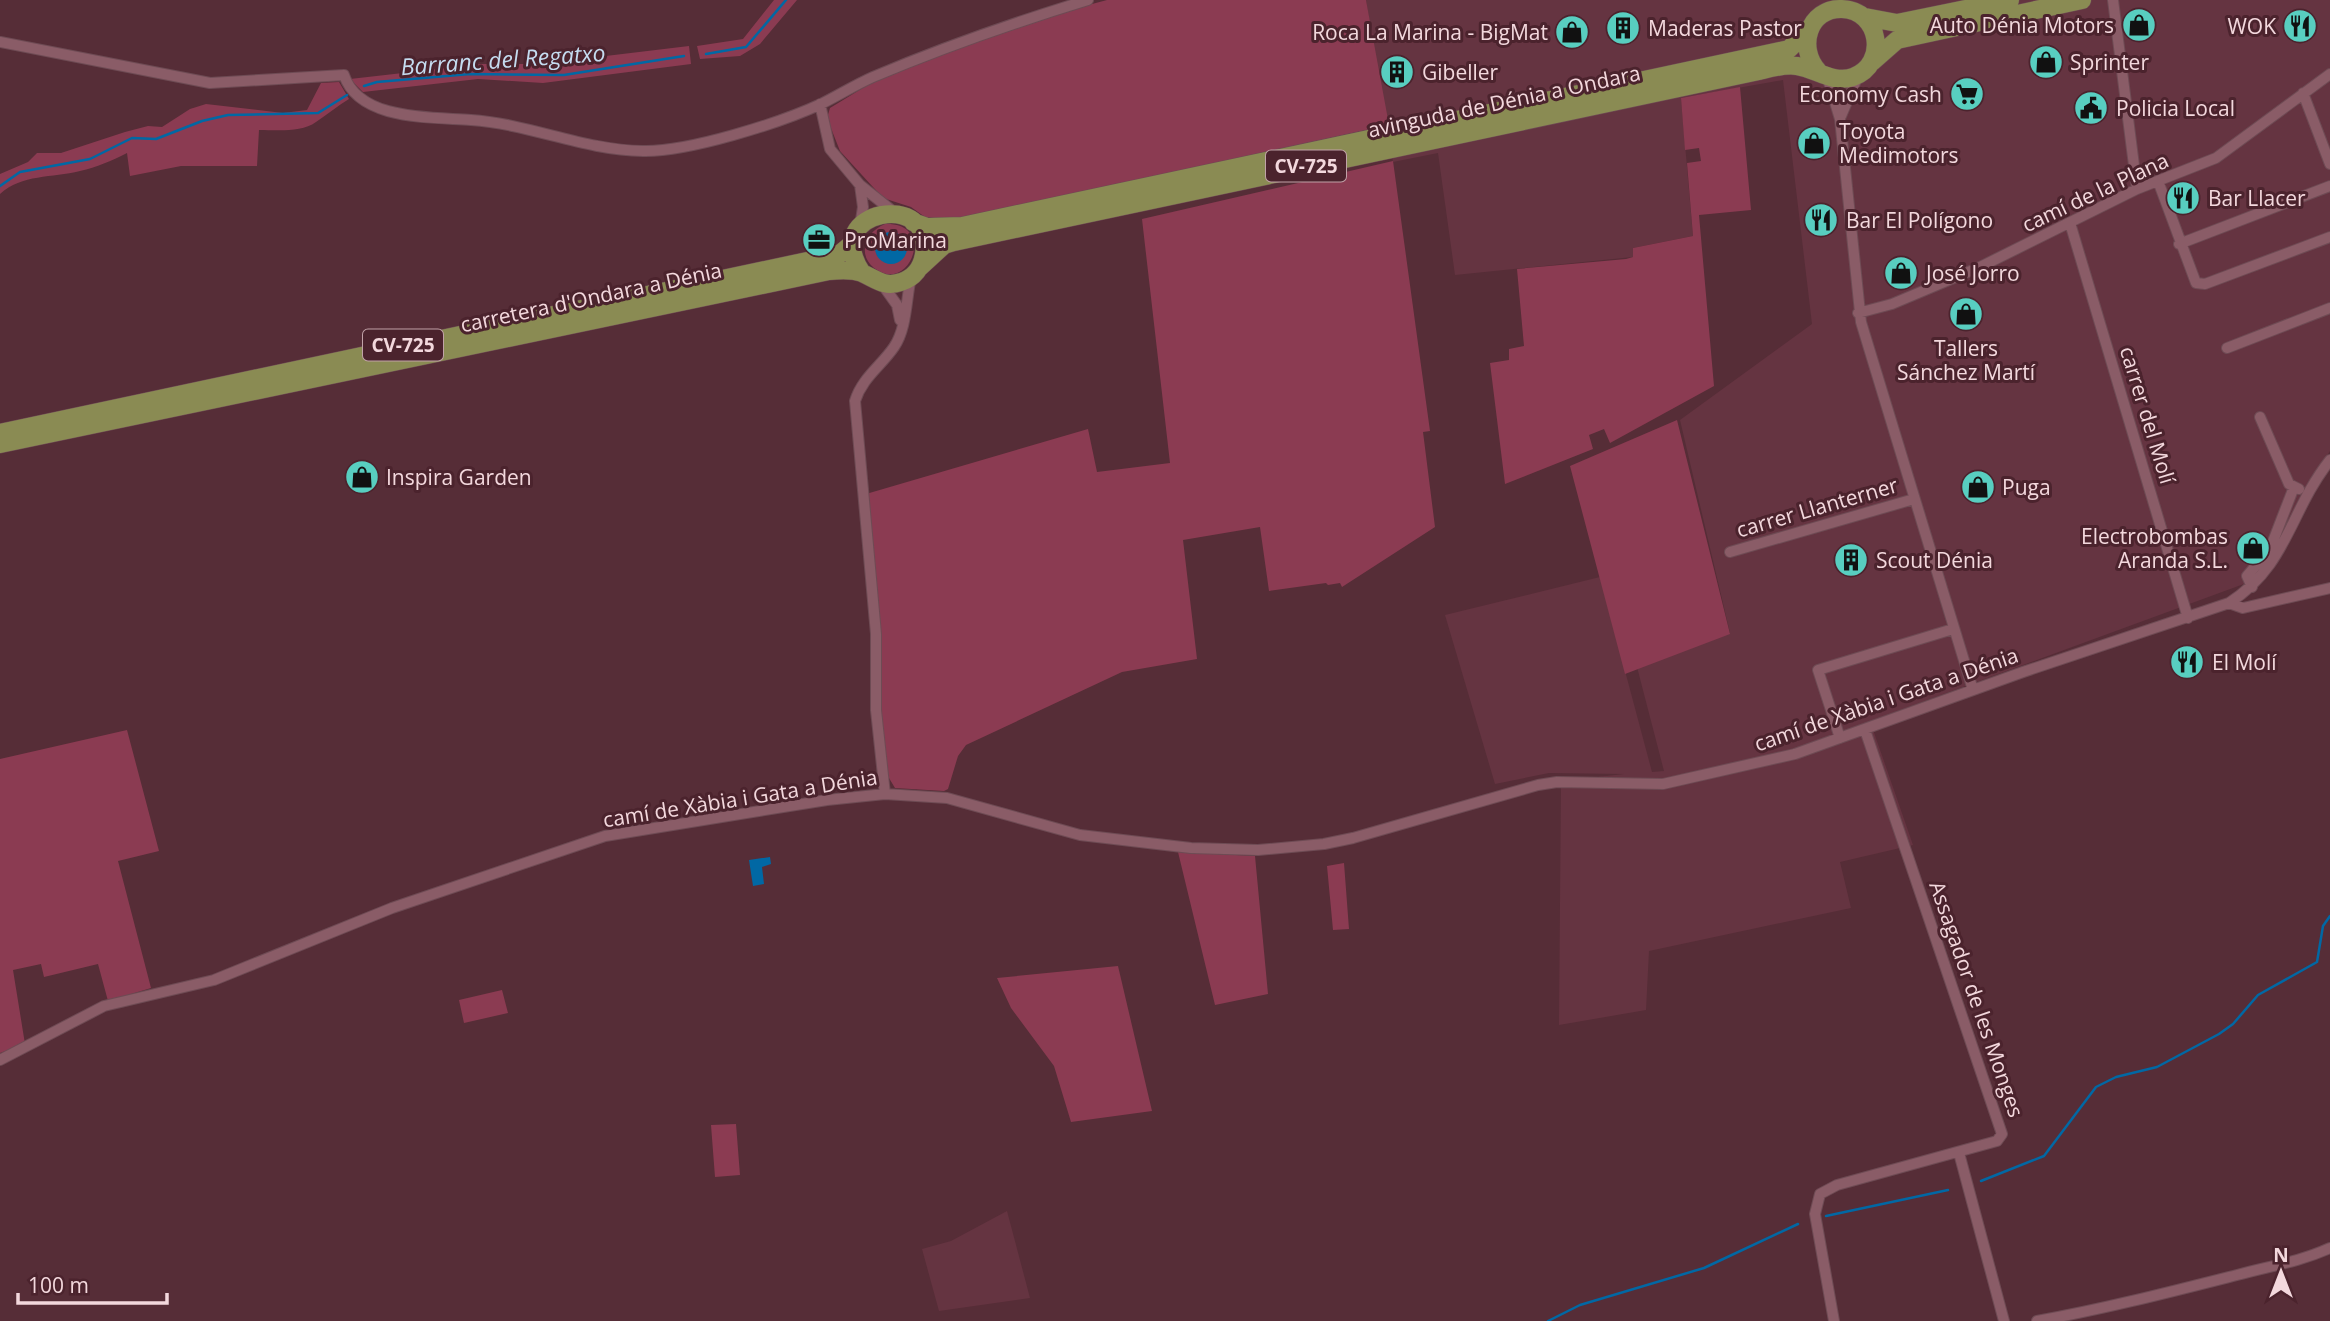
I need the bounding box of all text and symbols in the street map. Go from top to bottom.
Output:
shop icon: Auto Dénia Motors [2120,6,2158,44]
restaurant icon: WOK [2281,7,2319,45]
building icon: Maderas Pastor [1604,9,1642,47]
place label: Auto Dénia Motors [1930,11,2114,39]
place label: WOK [2227,12,2276,40]
shop icon: Roca La Marina - BigMat [1553,13,1591,51]
place label: Maderas Pastor [1648,14,1802,42]
place label: Roca La Marina - BigMat [1312,18,1548,46]
water label: Barranc del Regatxo [399,36,607,82]
shop icon: Sprinter [2027,43,2065,81]
place label: Sprinter [2070,48,2149,76]
building icon: Gibeller [1378,53,1416,91]
street label: avinguda de Dénia a Ondara [1365,58,1643,144]
place label: Gibeller [1422,58,1499,86]
supermarket icon: Economy Cash [1948,75,1986,113]
place label: Economy Cash [1799,80,1942,108]
public building icon: Policia Local [2072,89,2110,127]
place label: Policia Local [2116,94,2235,122]
place label: Toyota Medimotors [1839,117,1959,169]
shop icon: Toyota Medimotors [1795,124,1833,162]
street label: camí de la Plana [2017,146,2173,238]
road number: CV-725 [1266,150,1346,182]
restaurant icon: Bar Llacer [2164,179,2202,217]
place label: Bar Llacer [2208,184,2306,212]
restaurant icon: Bar El Polígono [1802,201,1840,239]
place label: Bar El Polígono [1846,206,1993,234]
office icon: ProMarina [800,221,838,259]
place label: ProMarina [844,226,947,254]
shop icon: José Jorro [1882,254,1920,292]
street label: carretera d'Ondara a Dénia [458,256,724,338]
place label: José Jorro [1924,259,2020,287]
shop icon: Tallers Sánchez Martí [1947,295,1985,333]
road number: CV-725 [363,330,443,360]
place label: Tallers Sánchez Martí [1897,334,2036,386]
street label: carrer del Molí [2114,343,2182,488]
shop icon: Inspira Garden [343,458,381,496]
place label: Inspira Garden [386,463,532,491]
shop icon: Puga [1959,468,1997,506]
street label: carrer Llanterner [1733,470,1901,543]
place label: Puga [2002,473,2051,501]
place label: Electrobombas Aranda S.L. [2081,522,2228,574]
shop icon: Electrobombas Aranda S.L. [2234,529,2272,567]
building icon: Scout Dénia [1832,541,1870,579]
place label: Scout Dénia [1876,546,1993,574]
street label: camí de Xàbia i Gata a Dénia [1750,641,2022,757]
restaurant icon: El Molí [2168,643,2206,681]
place label: El Molí [2212,648,2277,676]
street label: camí de Xàbia i Gata a Dénia [601,762,879,834]
street label: Assagador de les Monges [1923,877,2031,1121]
north arrow [2246,1237,2316,1307]
text: N [2273,1242,2289,1268]
scale bar [18,1262,166,1306]
text: 100 m [28,1271,89,1299]

